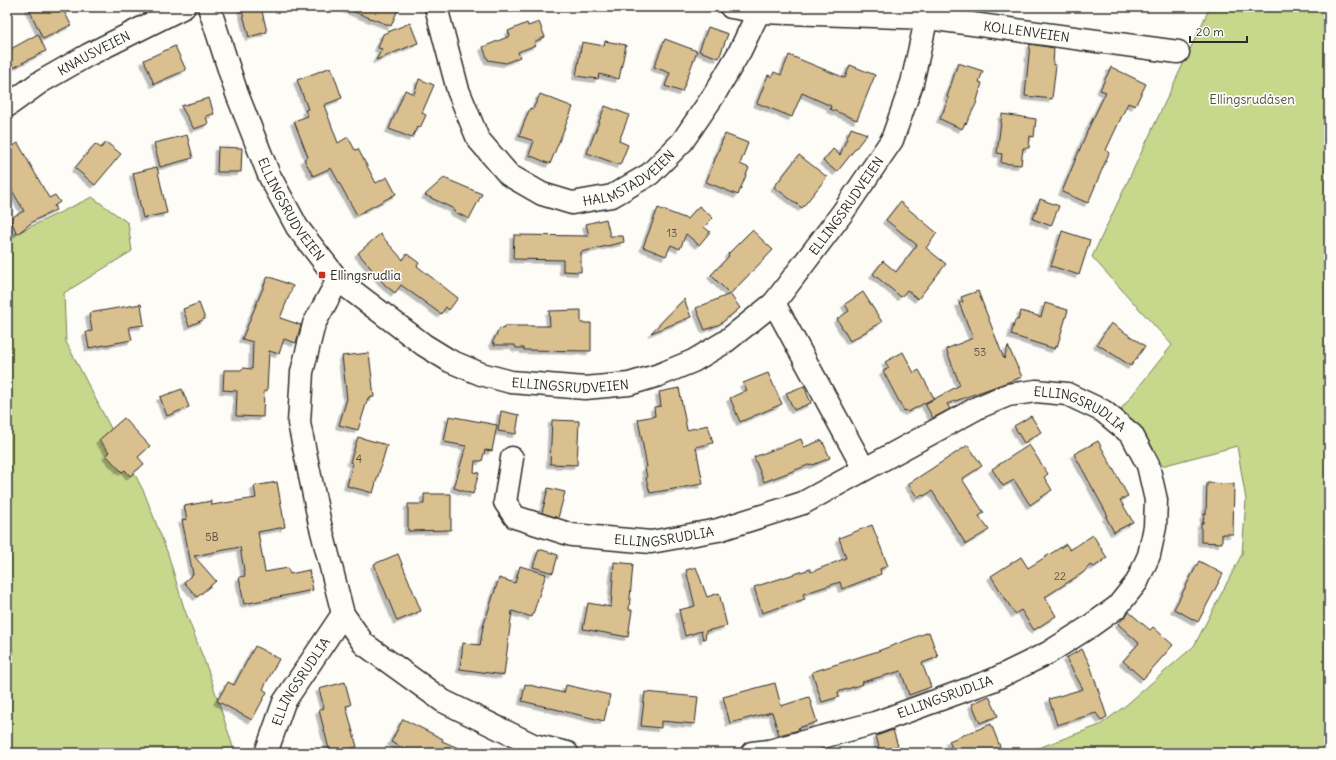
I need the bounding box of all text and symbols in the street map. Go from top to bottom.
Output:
street label: KOLLENVEIEN [982,17,1071,46]
scale bar [1190,18,1247,44]
text: 20 m [1196,24,1224,39]
street label: KNAUSVEIEN [55,27,133,79]
park label: Ellingsrudåsen [1209,91,1295,108]
street label: HALMSTADVEIEN [581,146,678,209]
street label: ELLINGSRUDVEIEN [805,153,887,258]
street label: ELLINGSRUDVEIEN [254,155,328,264]
house number: 13 [667,226,677,240]
place label: Ellingsrudlia [330,267,401,284]
marker: Ellingsrudlia [317,270,327,280]
house number: 53 [974,345,986,359]
street label: ELLINGSRUDVEIEN [511,374,630,397]
street label: ELLINGSRUDLIA [1033,382,1129,435]
house number: 4 [356,452,362,466]
street label: ELLINGSRUDLIA [613,522,715,550]
house number: 5B [205,530,219,544]
house number: 22 [1054,569,1066,583]
street label: ELLINGSRUDLIA [268,634,334,728]
street label: ELLINGSRUDLIA [895,672,995,722]

